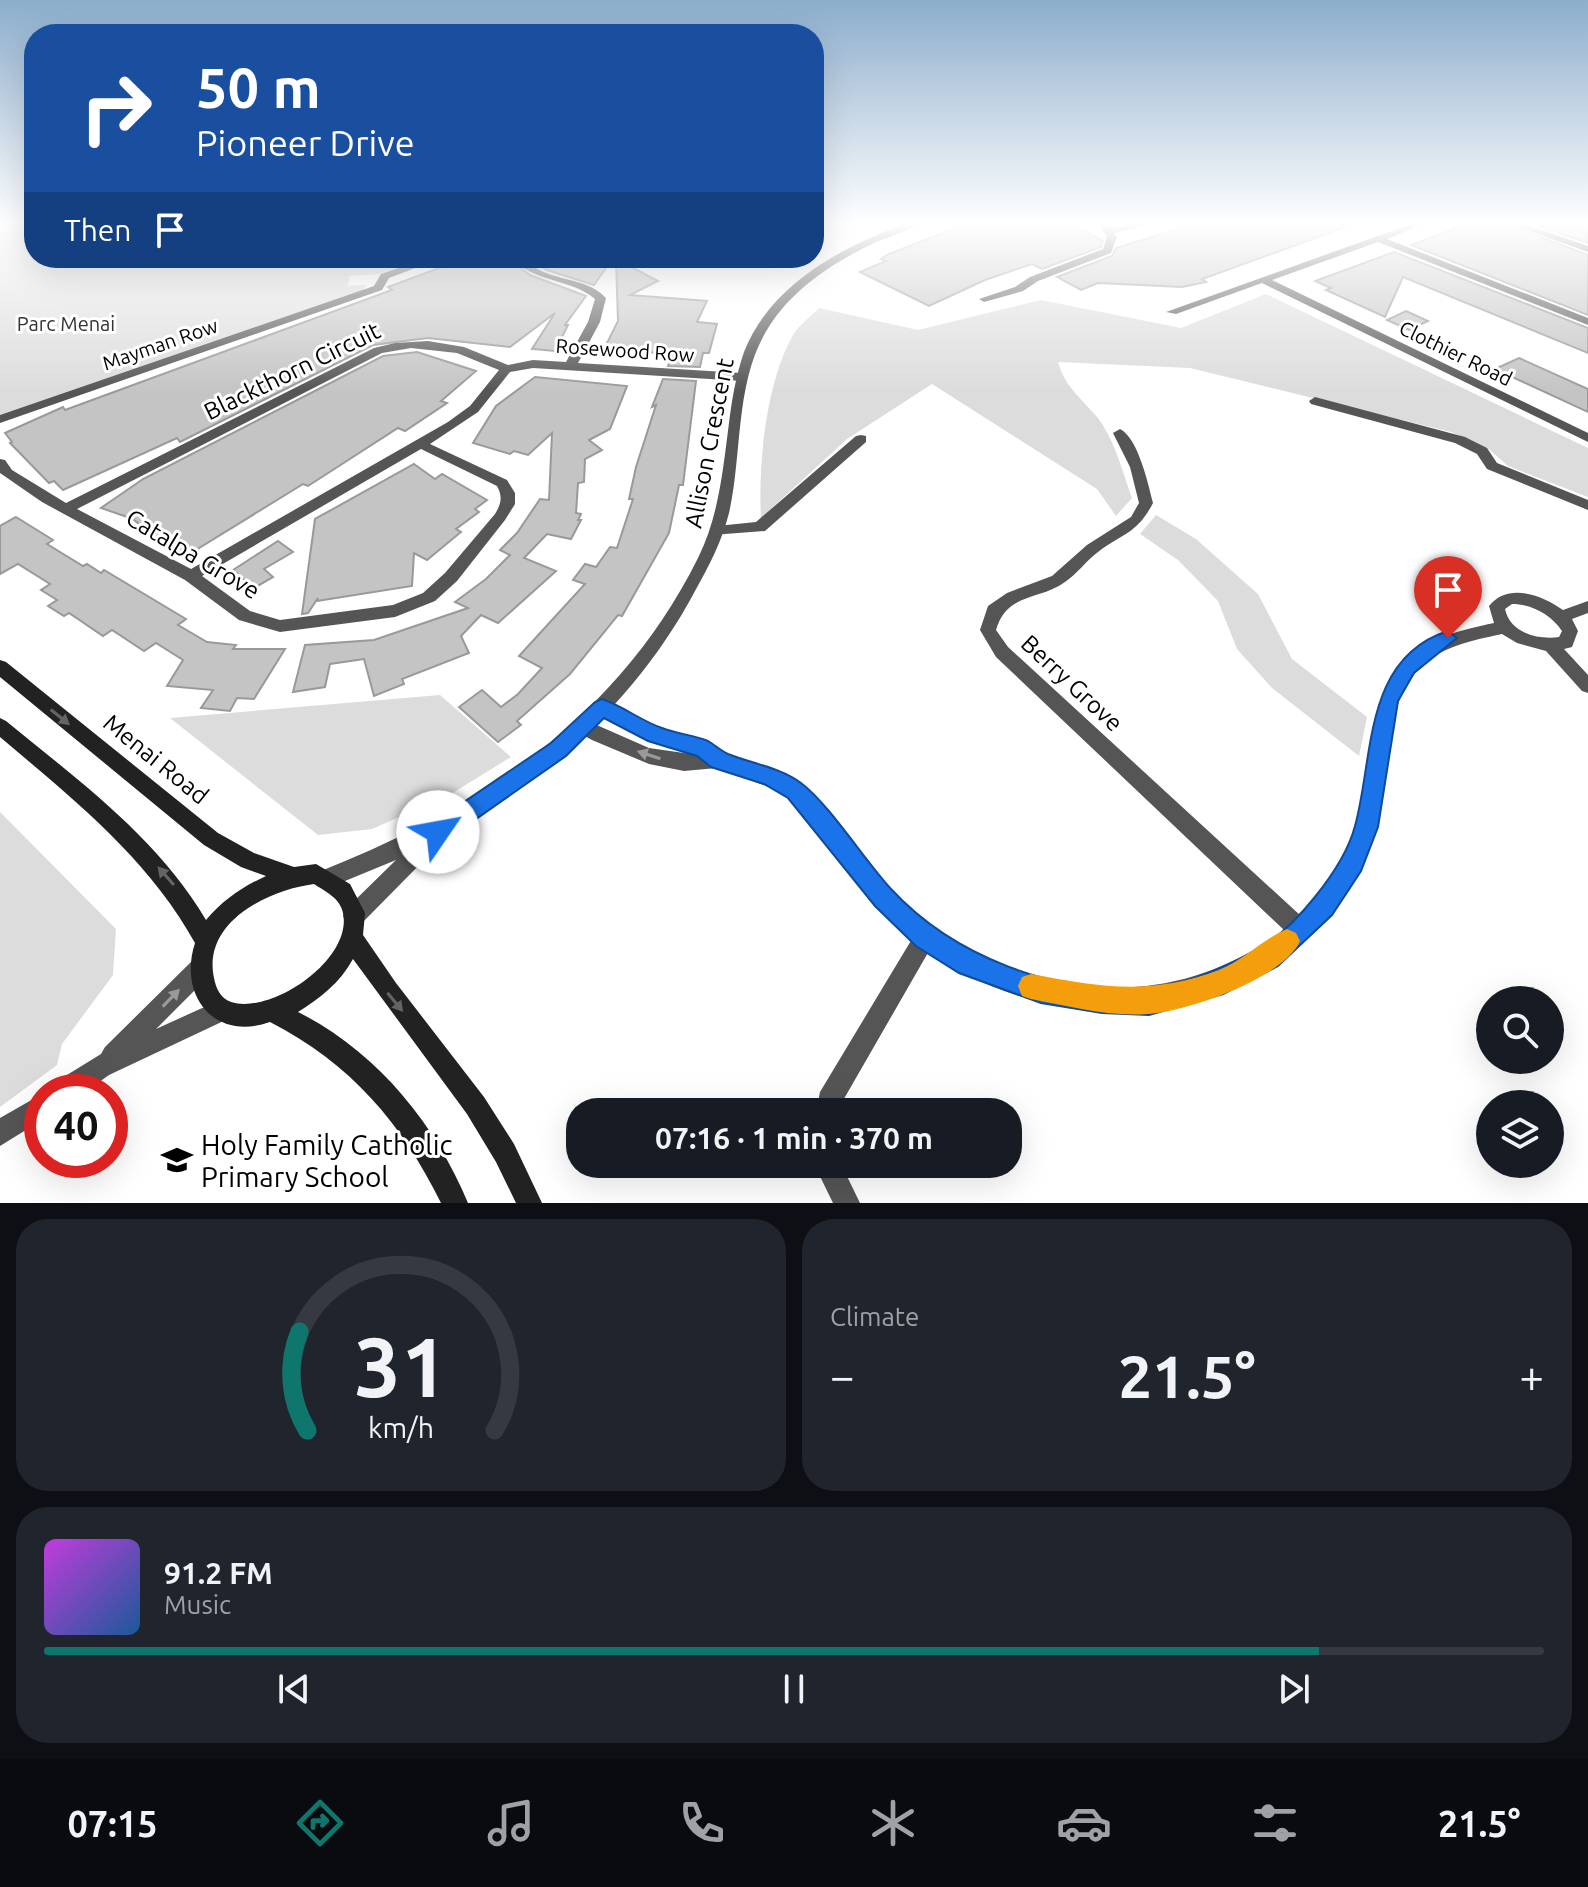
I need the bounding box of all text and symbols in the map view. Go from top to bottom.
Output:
icon: right [64,56,168,160]
text: 50 m [196,56,321,119]
text: Pioneer Drive [196,122,415,163]
icon: arrive [148,208,192,252]
text: Then [64,213,132,247]
park label: Parc Menai [17,312,115,335]
street label: Mayman Row [99,313,221,374]
street label: Blackthorn Circuit [200,316,385,425]
street label: Clothier Road [1396,316,1516,390]
street label: Rosewood Row [555,334,695,366]
street label: Allison Crescent [679,355,739,530]
street label: Catalpa Grove [121,504,265,604]
pin [1414,556,1482,638]
icon: arrive [1426,568,1470,612]
street label: Berry Grove [1016,629,1128,737]
one-way arrow [50,708,70,725]
street label: Menai Road [98,709,214,809]
one-way arrow [637,748,661,760]
position arrow [396,790,480,874]
one-way arrow [158,867,176,886]
map controls [1476,986,1564,1178]
button: search [1476,986,1564,1074]
one-way arrow [162,989,180,1008]
one-way arrow [386,992,402,1012]
speed limit sign: 40 [24,1074,128,1178]
button: layers [1476,1090,1564,1178]
text: 07:16 · 1 min · 370 m [655,1121,933,1155]
place label: Holy Family Catholic Primary School [201,1129,452,1192]
school or university icon: Holy Family Catholic Primary School [160,1143,194,1177]
text: Climate [830,1302,919,1331]
text: 31 [354,1319,448,1413]
text: 21.5° [1118,1342,1256,1409]
text: − [830,1351,855,1400]
text: + [1519,1351,1544,1400]
text: km/h [368,1411,434,1443]
text: 91.2 FM [164,1556,273,1590]
text: Music [164,1590,231,1619]
icon: previous [272,1667,316,1711]
icon: pause [772,1667,816,1711]
icon: next [1272,1667,1316,1711]
icon: directions [292,1795,348,1851]
icon: music [483,1795,539,1851]
icon: phone [674,1795,730,1851]
icon: climate [865,1795,921,1851]
icon: car [1056,1795,1112,1851]
icon: filters [1247,1795,1303,1851]
text: 07:15 [67,1803,158,1844]
text: 21.5° [1438,1803,1520,1844]

